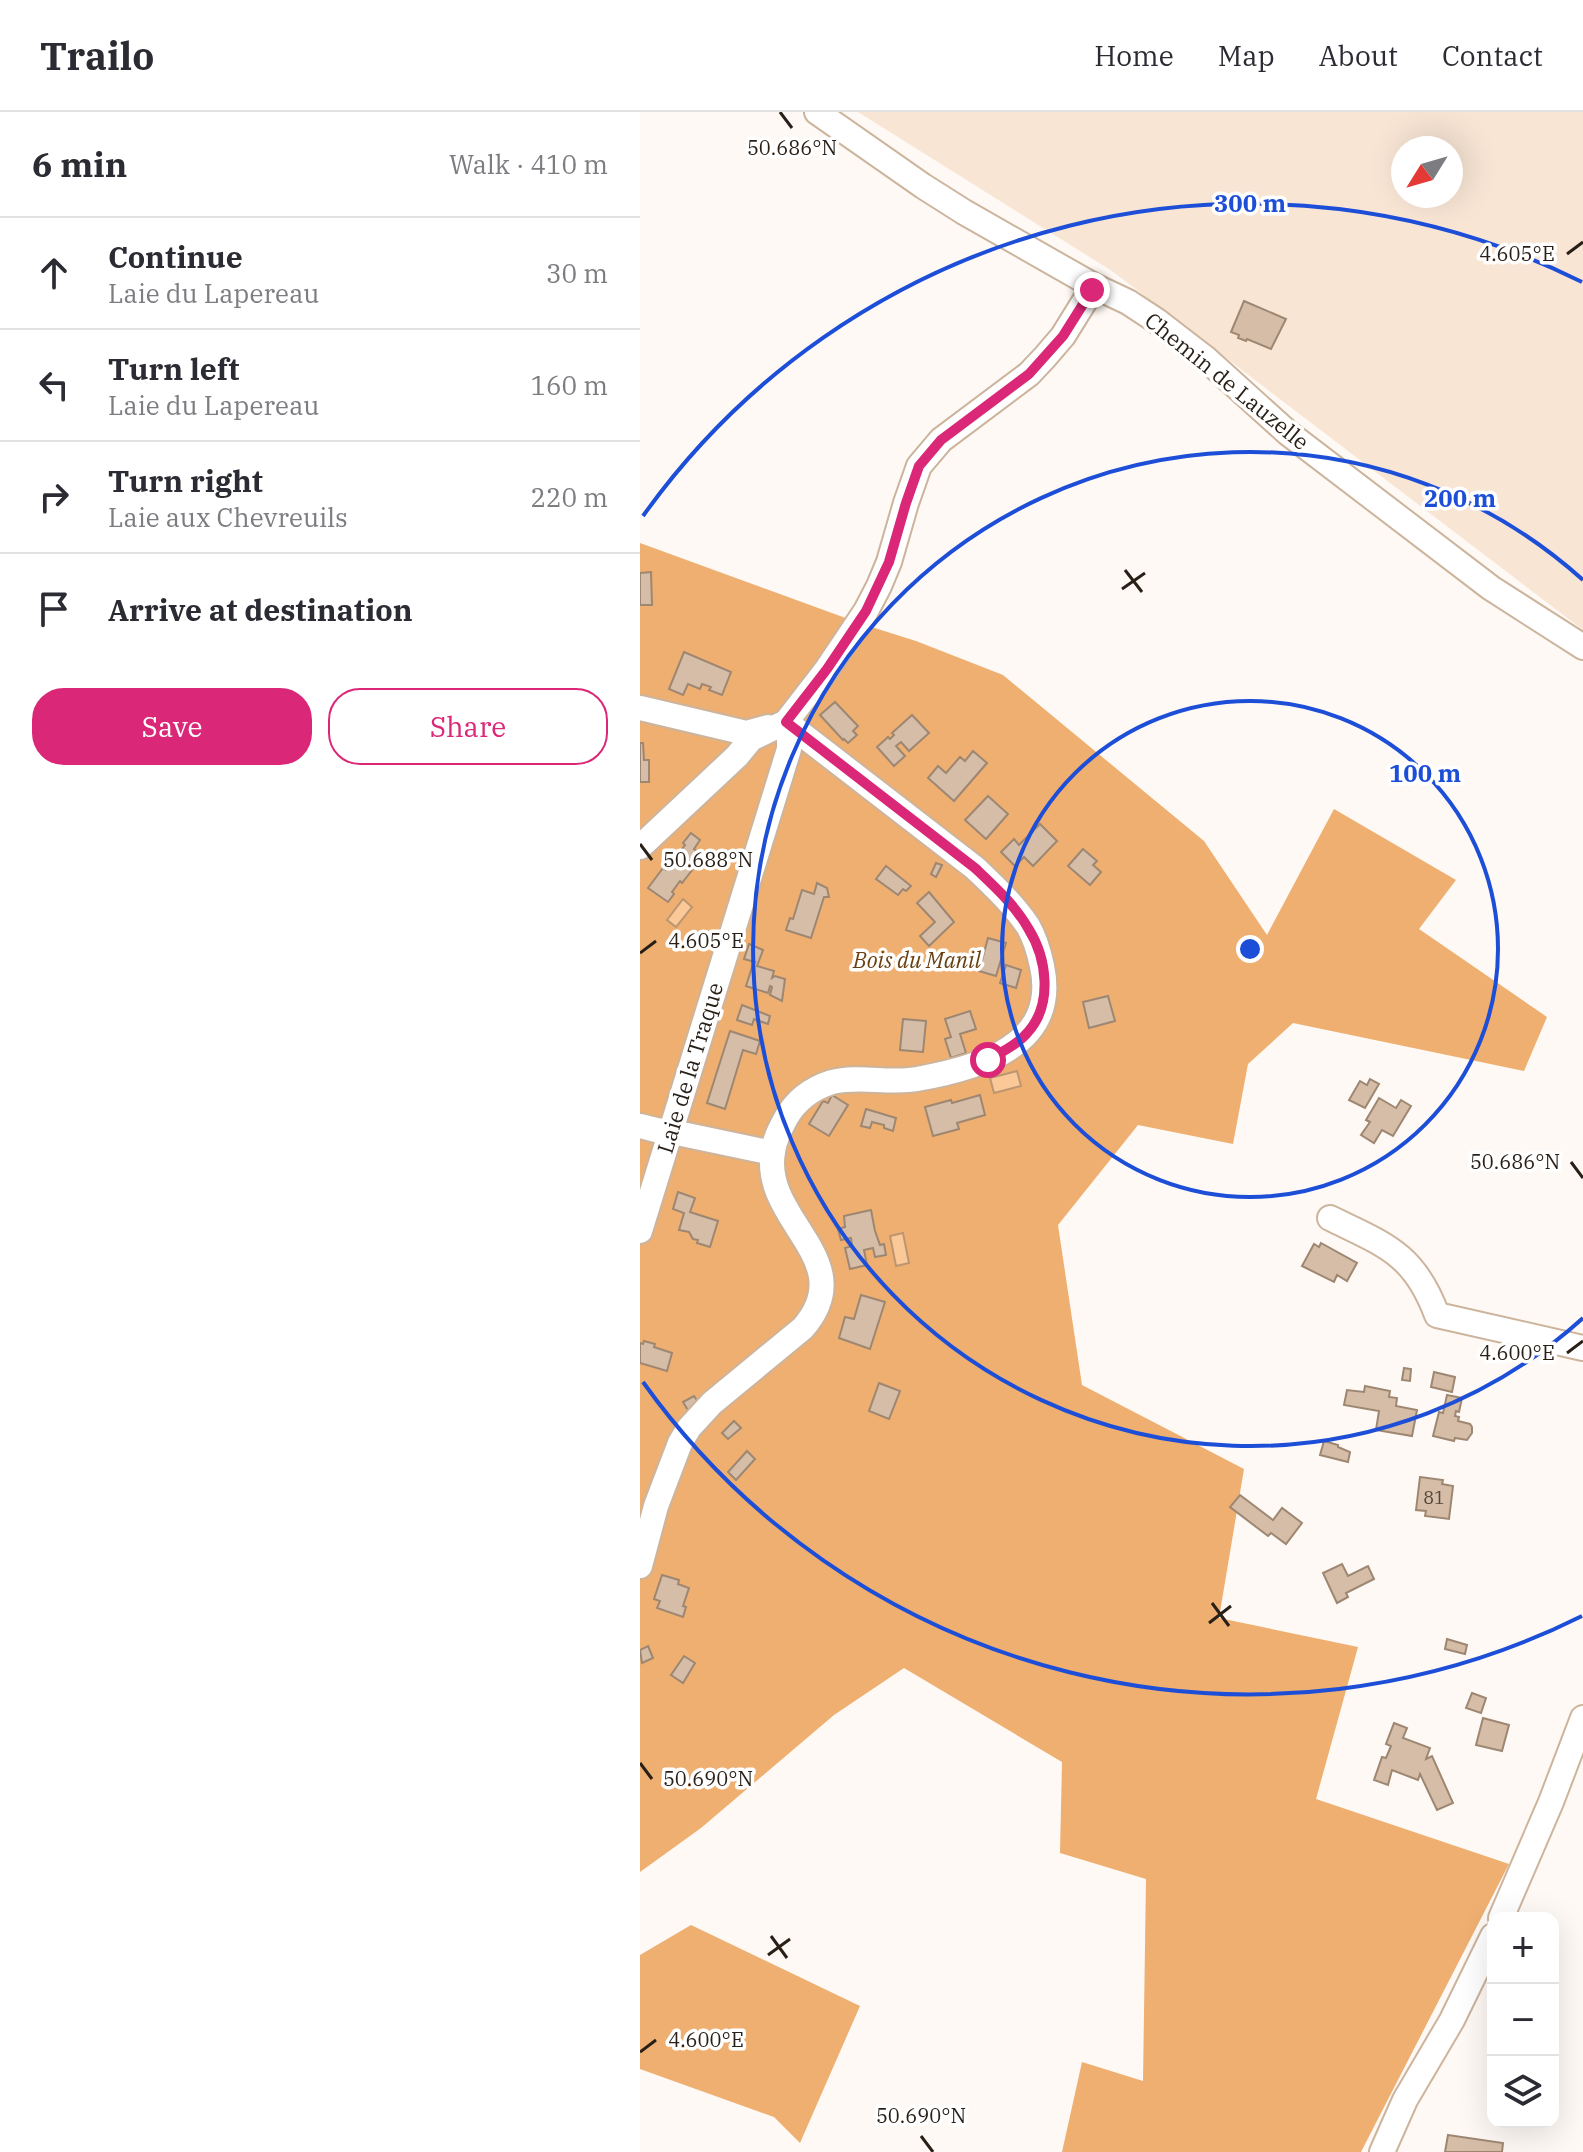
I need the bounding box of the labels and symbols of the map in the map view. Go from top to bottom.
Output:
text: 50.686°N [747,134,837,161]
north arrow [1391,136,1463,208]
text: 300 m [1214,187,1286,219]
text: 4.605°E [1479,240,1555,267]
route end [1074,272,1110,308]
street label: Chemin de Lauzelle [1139,305,1316,456]
text: 200 m [1424,482,1496,514]
text: 100 m [1389,757,1461,789]
text: 50.688°N [663,846,753,873]
text: 4.605°E [668,927,744,954]
centre of rings [1236,935,1264,963]
park label: Bois du Manil [852,945,982,974]
street label: Laie de la Traque [650,979,729,1157]
route start [970,1042,1006,1078]
text: 50.686°N [1470,1148,1560,1175]
text: 4.600°E [1479,1339,1555,1366]
house number: 81 [1423,1486,1445,1509]
text: 50.690°N [663,1765,753,1792]
text: 4.600°E [668,2026,744,2053]
text: 50.690°N [876,2102,966,2129]

